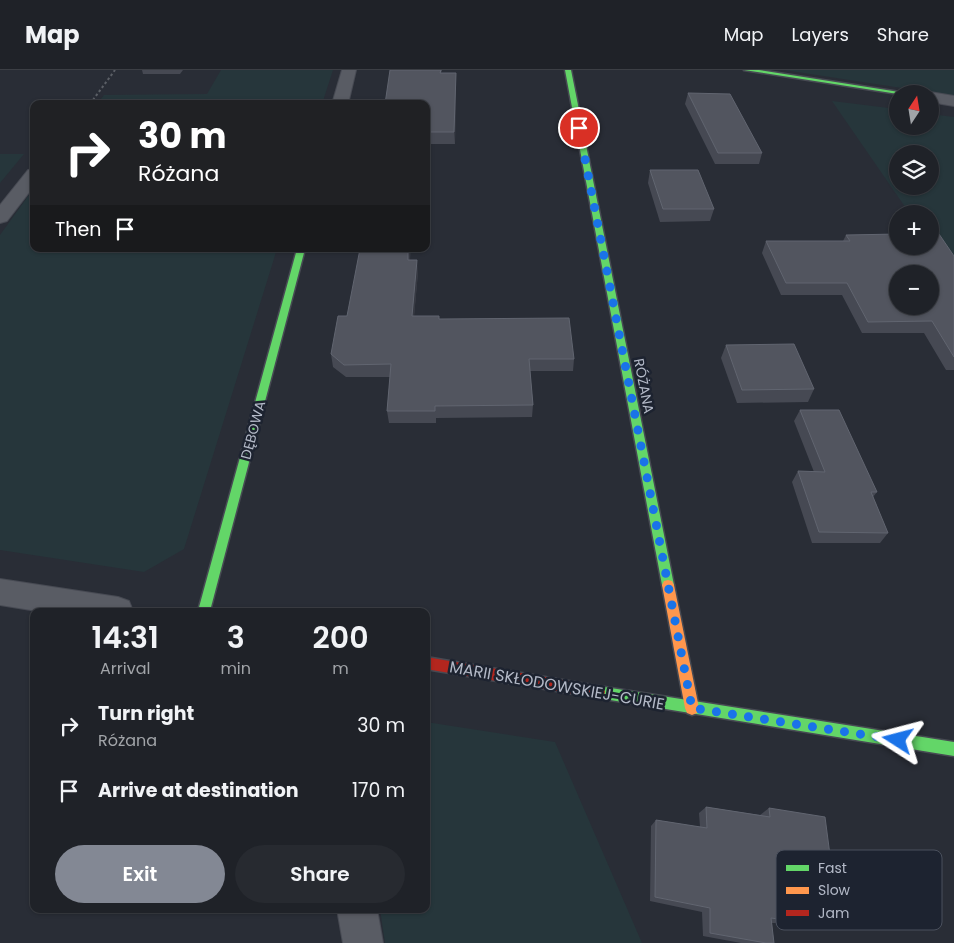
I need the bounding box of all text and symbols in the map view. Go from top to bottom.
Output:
text: Map [25,18,80,51]
text: Map [724,22,764,47]
text: Layers [792,22,849,47]
text: Share [877,22,929,47]
north arrow [889,85,939,135]
map controls [889,85,939,315]
pin [558,107,600,149]
text: 30 m [138,111,226,160]
icon: arrive [565,114,593,142]
icon: right [55,120,120,185]
button: layers [889,145,939,195]
text: Różana [138,158,219,189]
button: + [889,205,939,255]
icon: arrive [111,215,139,243]
text: Then [55,216,101,243]
button: − [889,265,939,315]
street label: RÓŻANA [629,357,659,415]
street label: DĘBOWA [236,399,270,461]
text: 14:31 [91,616,159,659]
text: 3 [227,616,245,659]
text: 200 [313,616,369,659]
street label: MARII SKŁODOWSKIEJ-CURIE [448,655,666,716]
text: Arrival [100,657,150,680]
text: min [220,657,251,680]
text: m [332,657,349,680]
text: Turn right [98,700,194,727]
icon: right [55,712,83,740]
text: 30 m [357,712,405,739]
position arrow [871,713,923,765]
text: Różana [98,729,157,752]
icon: arrive [55,777,83,805]
text: Arrive at destination [98,777,299,804]
text: 170 m [352,777,405,804]
button: Exit [55,845,225,903]
button: Share [235,845,405,903]
legend [776,850,942,930]
text: Fast [818,858,847,878]
text: Slow [818,880,851,900]
text: Jam [818,903,849,923]

